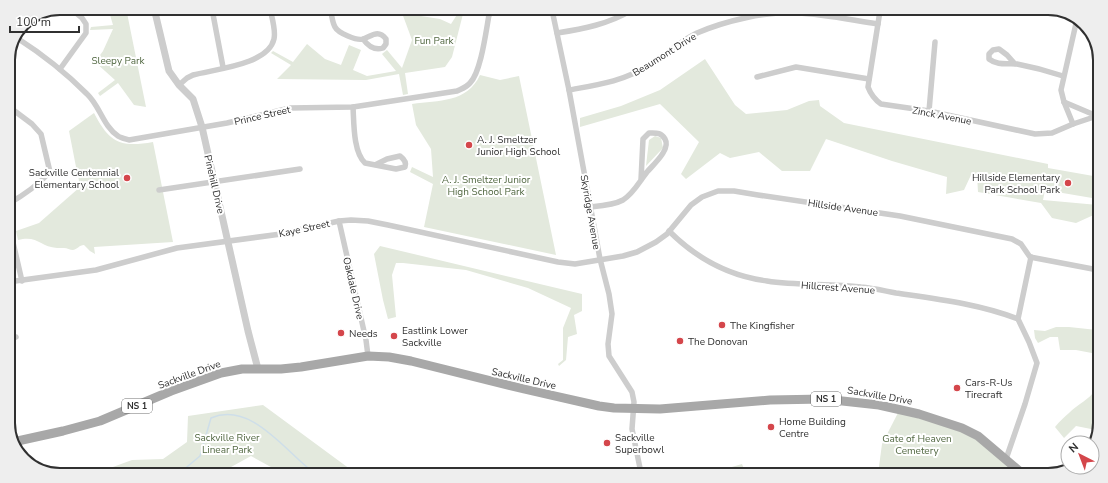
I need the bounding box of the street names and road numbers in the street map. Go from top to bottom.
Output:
street label: Beaumont Drive [630,30,699,80]
street label: Prince Street [233,103,292,129]
street label: Zinck Avenue [911,103,973,129]
street label: Pinehill Drive [200,153,228,215]
street label: Skyridge Avenue [577,174,603,251]
street label: Hillside Avenue [807,196,879,220]
street label: Kaye Street [277,217,331,241]
street label: Oakdale Drive [339,256,367,321]
street label: Hillcrest Avenue [800,278,875,298]
street label: Sackville Drive [156,357,223,393]
street label: Sackville Drive [490,365,557,393]
street label: Sackville Drive [846,383,913,409]
road number: NS 1 [811,392,841,406]
road number: NS 1 [122,399,152,413]

